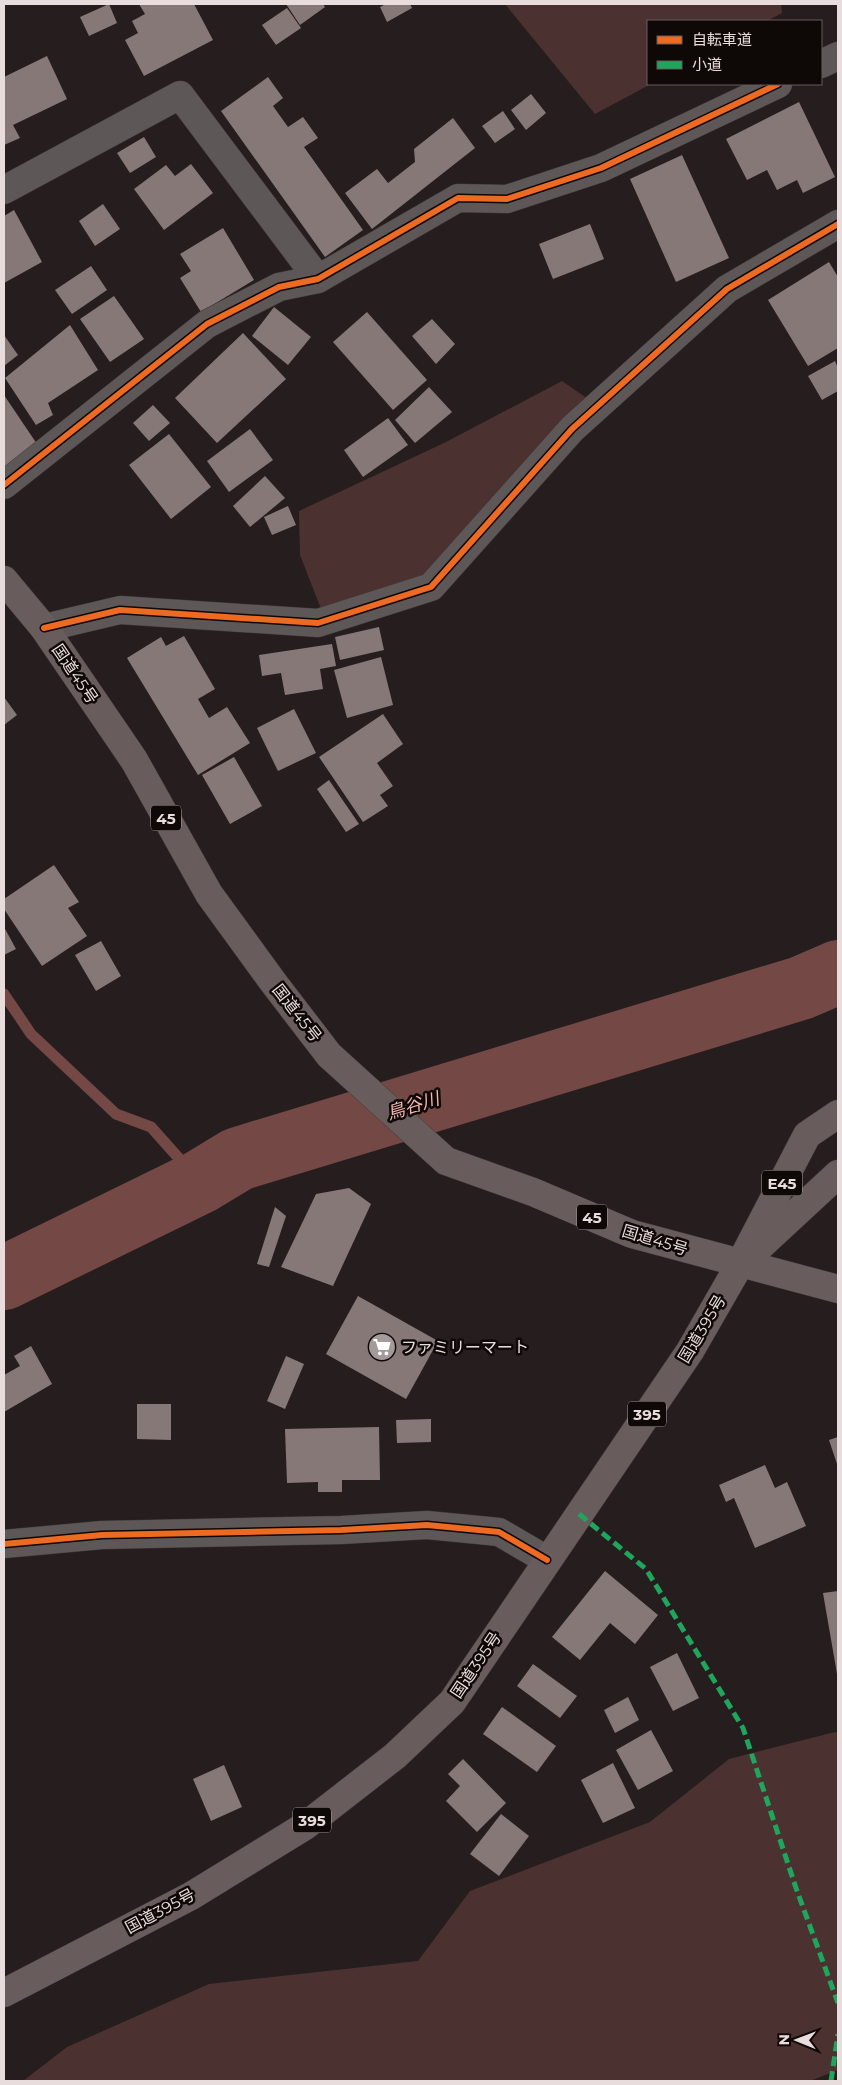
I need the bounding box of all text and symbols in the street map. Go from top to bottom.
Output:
legend [647,20,822,85]
text: 自転車道 [692,30,752,49]
text: 小道 [692,55,722,74]
street label: 国道45号 [48,641,102,707]
road number: 45 [151,806,181,830]
street label: 国道45号 [269,981,325,1045]
water label: 鳥谷川 [384,1087,444,1124]
road number: E45 [762,1170,802,1196]
road number: 45 [577,1204,607,1230]
street label: 国道45号 [620,1221,690,1259]
street label: 国道395号 [674,1292,730,1366]
supermarket icon: ファミリーマート [367,1332,397,1362]
place label: ファミリーマート [401,1338,529,1357]
road number: 395 [628,1402,666,1426]
street label: 国道395号 [447,1628,505,1702]
road number: 395 [293,1808,331,1832]
street label: 国道395号 [122,1885,198,1937]
north arrow [772,2015,822,2065]
text: N [775,2034,793,2046]

